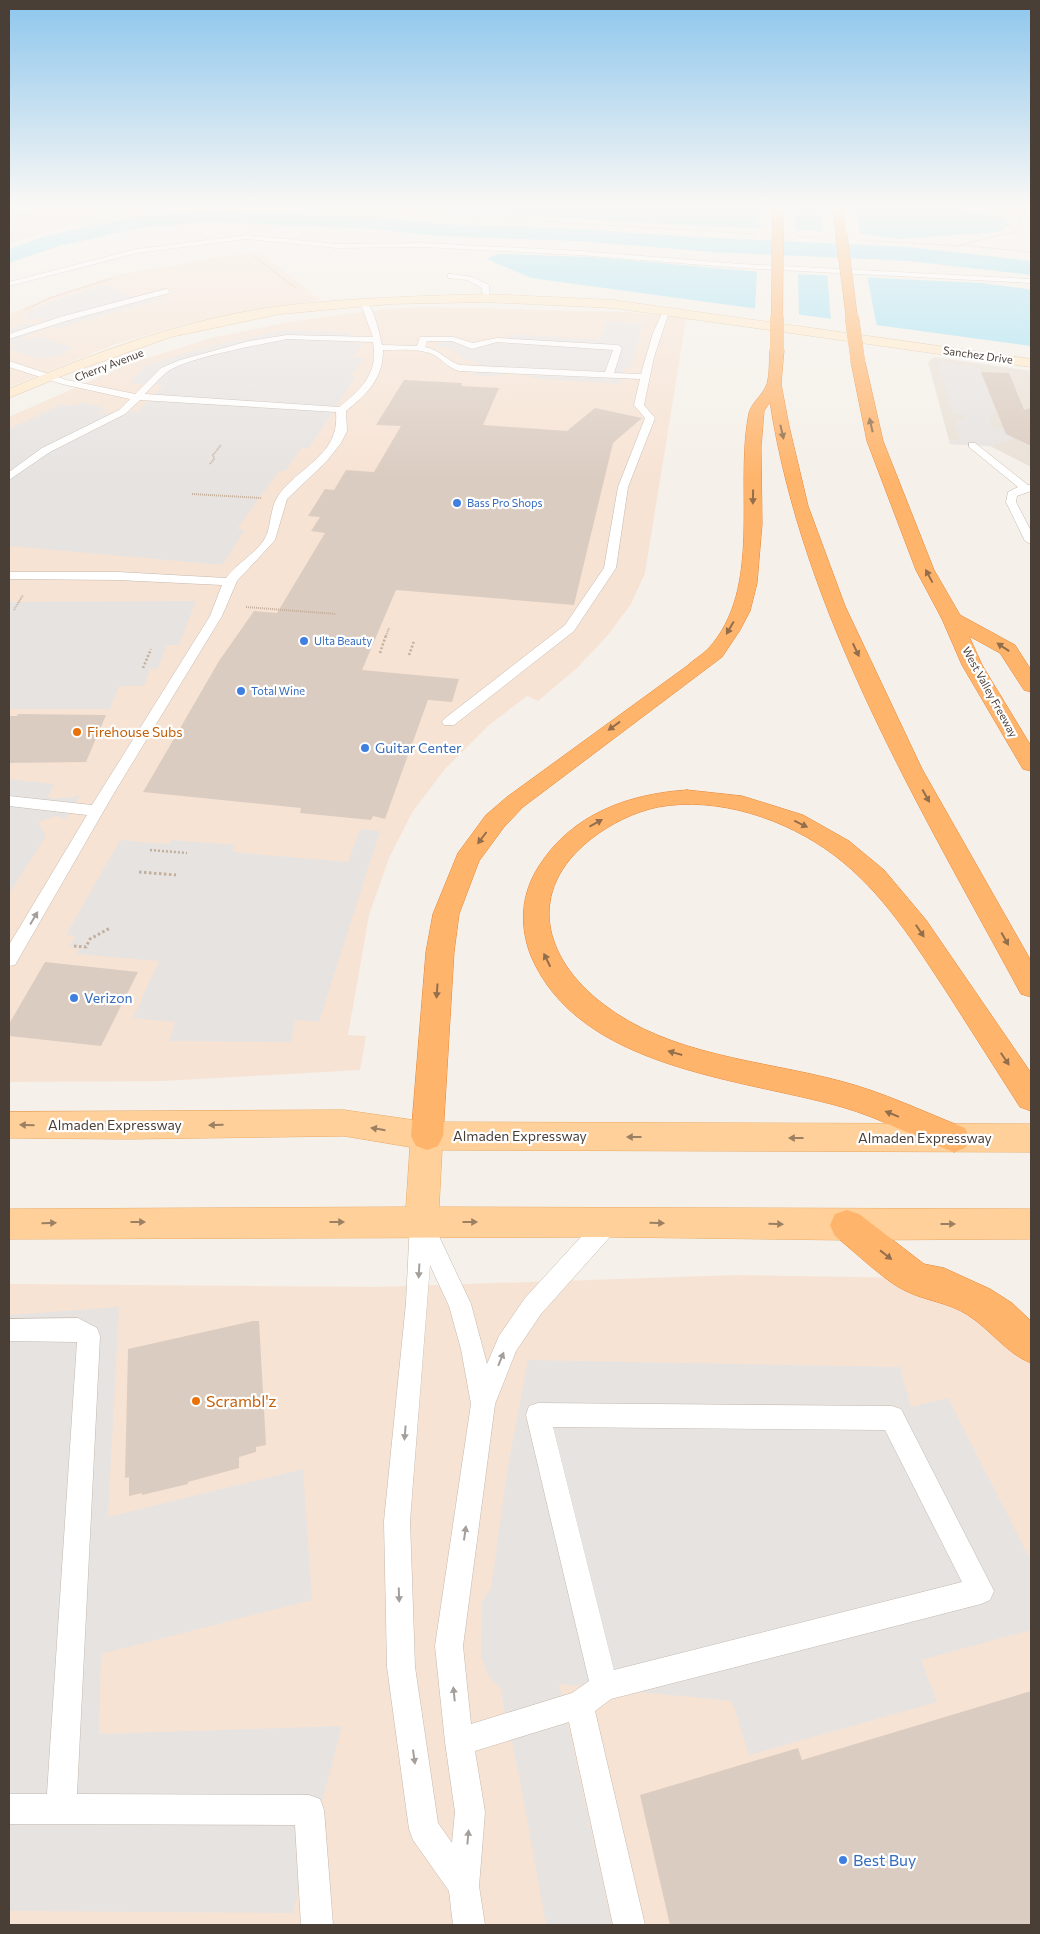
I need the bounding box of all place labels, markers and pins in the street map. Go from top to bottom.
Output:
place label: Bass Pro Shops [467,496,542,509]
marker: Bass Pro Shops [451,497,463,509]
place label: Ulta Beauty [314,634,373,647]
marker: Ulta Beauty [298,635,310,647]
place label: Total Wine [251,684,305,697]
marker: Total Wine [235,685,247,697]
place label: Firehouse Subs [87,723,183,740]
marker: Firehouse Subs [71,726,83,738]
place label: Guitar Center [375,739,462,756]
marker: Guitar Center [359,742,371,754]
place label: Verizon [84,989,133,1006]
marker: Verizon [68,992,80,1004]
place label: Scrambl'z [206,1391,277,1410]
marker: Scrambl'z [190,1395,202,1407]
place label: Best Buy [853,1850,916,1869]
marker: Best Buy [837,1854,849,1866]

